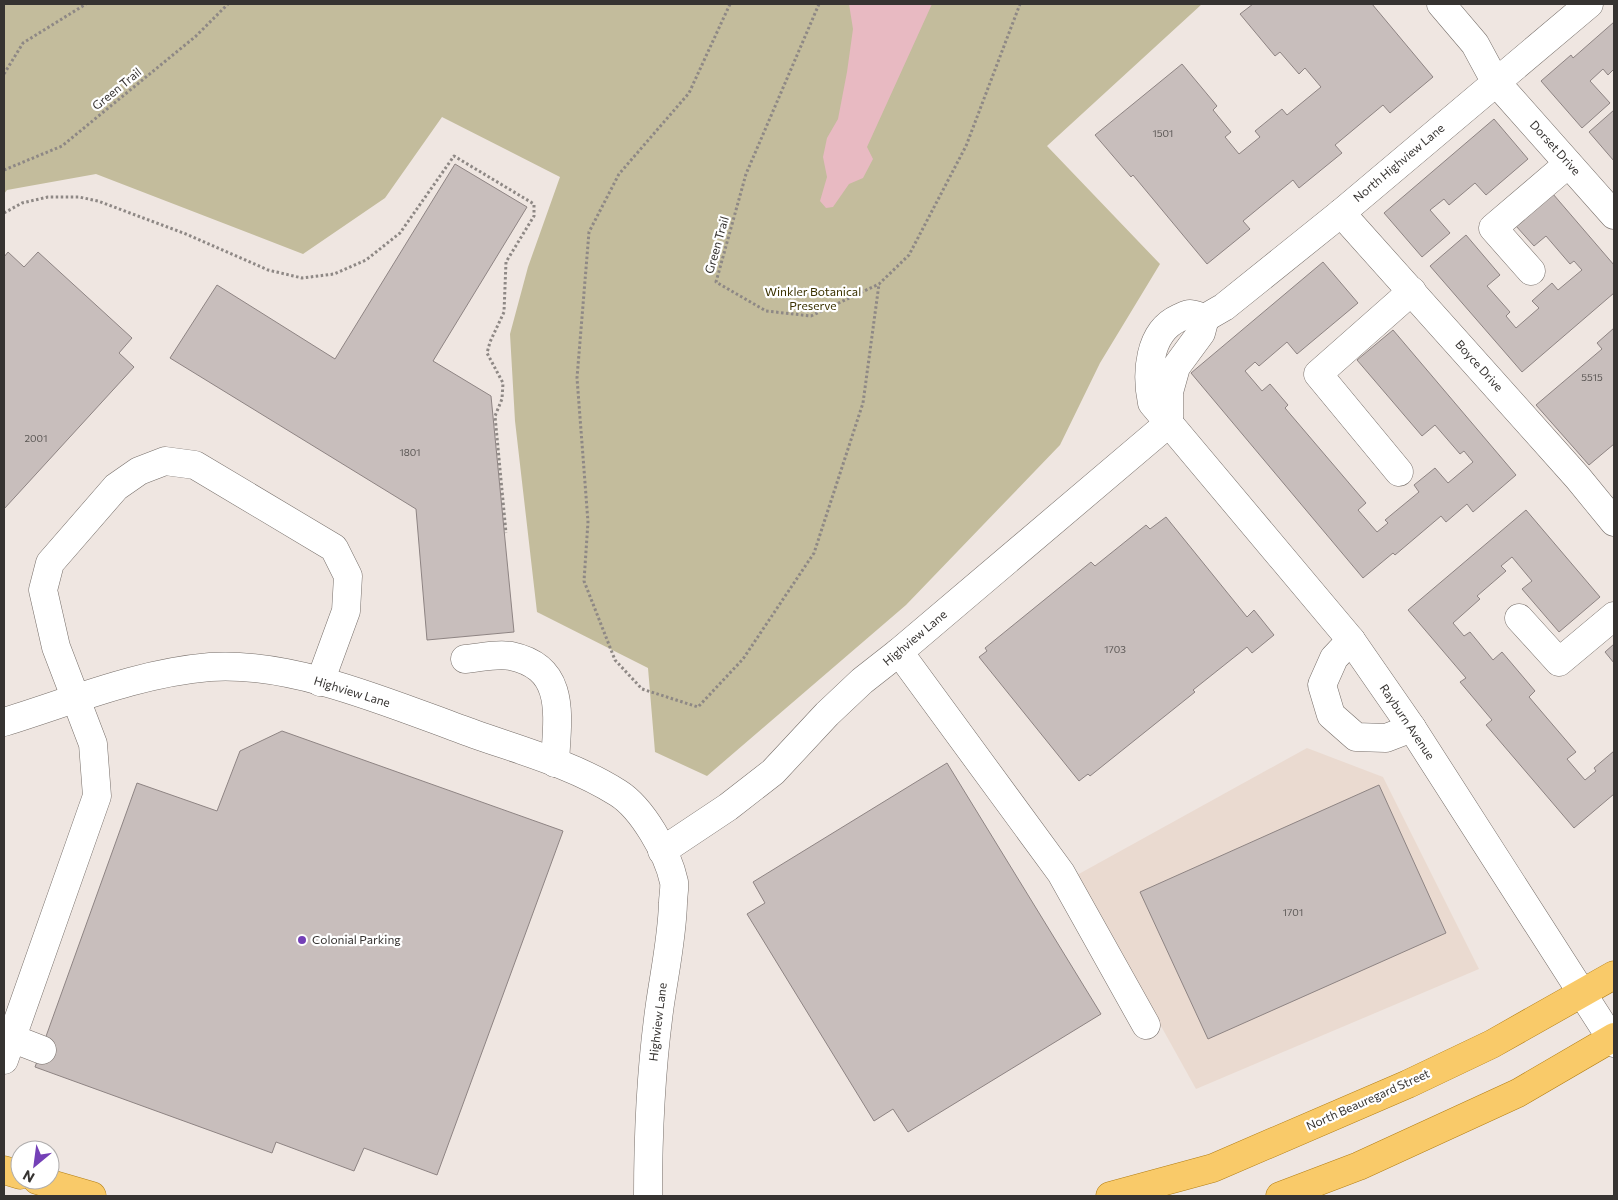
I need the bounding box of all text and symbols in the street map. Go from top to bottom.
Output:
street label: Green Trail [89,64,144,112]
street label: Dorset Drive [1528,117,1584,177]
street label: North Highview Lane [1350,120,1447,204]
house number: 1501 [1153,127,1173,139]
street label: Green Trail [701,214,731,275]
park label: Winkler Botanical Preserve [765,284,861,312]
street label: Boyce Drive [1453,337,1506,394]
house number: 5515 [1581,371,1603,383]
house number: 2001 [25,432,47,444]
house number: 1801 [399,446,421,458]
street label: Highview Lane [880,606,949,668]
house number: 1703 [1104,643,1126,655]
street label: Highview Lane [312,673,392,709]
street label: Rayburn Avenue [1377,681,1438,762]
house number: 1701 [1283,906,1303,918]
place label: Colonial Parking [312,932,401,946]
marker: Colonial Parking [296,934,308,946]
street label: Highview Lane [645,982,669,1062]
street label: North Beauregard Street [1304,1066,1431,1133]
north arrow [10,1140,60,1190]
text: N [20,1167,37,1187]

